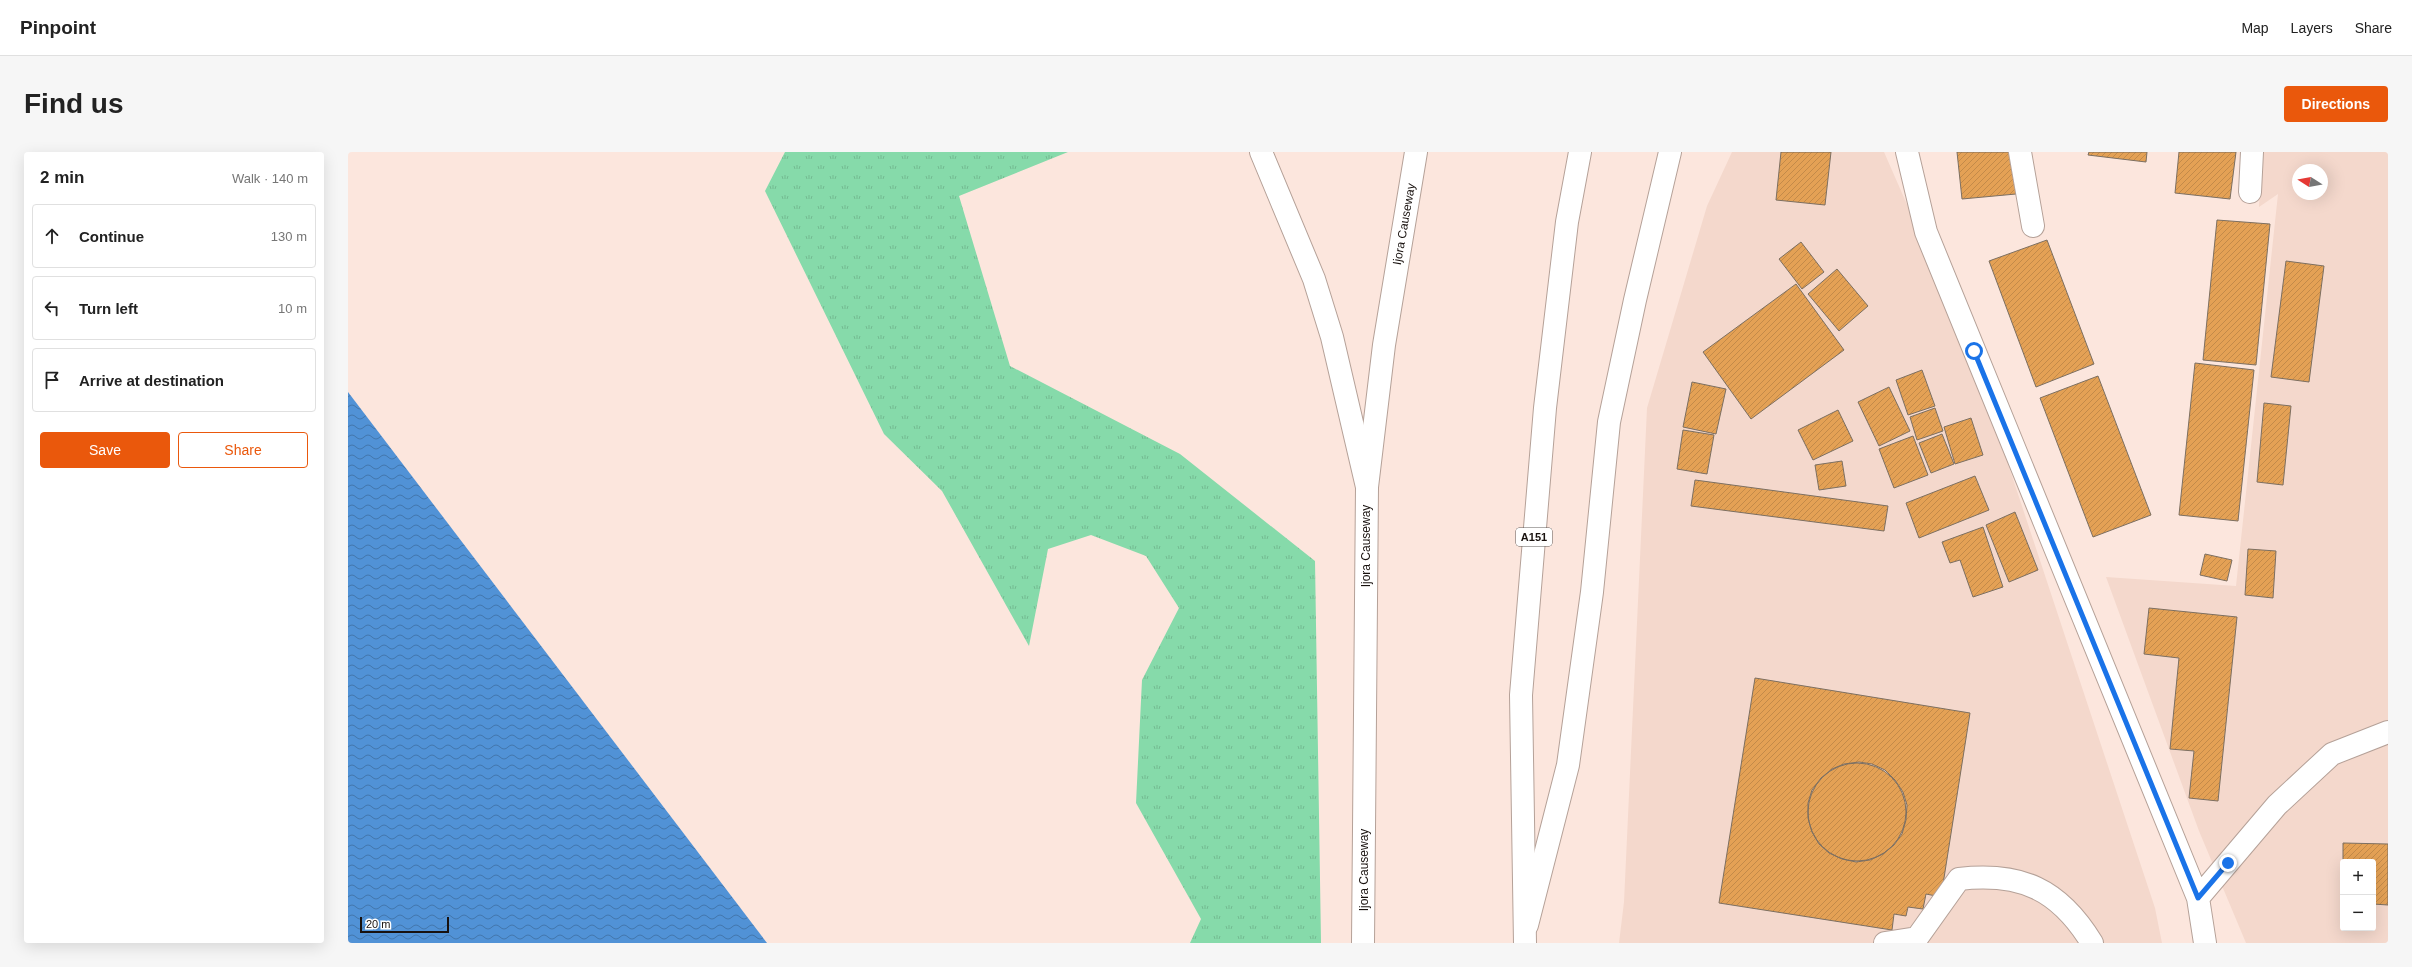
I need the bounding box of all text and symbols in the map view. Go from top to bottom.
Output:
text: Pinpoint [20,17,96,38]
text: Map [2241,20,2269,36]
text: Layers [2291,20,2333,36]
text: Share [2355,20,2392,36]
button: Directions [2284,86,2388,122]
text: Find us [24,88,124,119]
north arrow [2292,164,2328,200]
text: 2 min [40,168,84,187]
text: Walk · 140 m [232,171,308,186]
street label: Ijora Causeway [1390,182,1418,266]
icon: ahead [41,225,63,247]
text: Continue [79,228,144,245]
text: 130 m [271,229,307,244]
icon: left [41,297,63,319]
text: Turn left [79,300,138,317]
text: 10 m [278,301,307,316]
route start [1965,342,1983,360]
icon: arrive [41,369,63,391]
text: Arrive at destination [79,372,224,389]
button: Save [40,432,170,468]
button: Share [178,432,308,468]
street label: Ijora Causeway [1359,505,1373,587]
road number: A151 [1516,528,1552,546]
street label: Ijora Causeway [1357,829,1371,911]
route end [2219,854,2237,872]
map controls [2340,859,2376,931]
button: + [2340,859,2376,895]
button: − [2340,895,2376,931]
scale bar [360,915,449,934]
text: 20 m [366,918,390,930]

